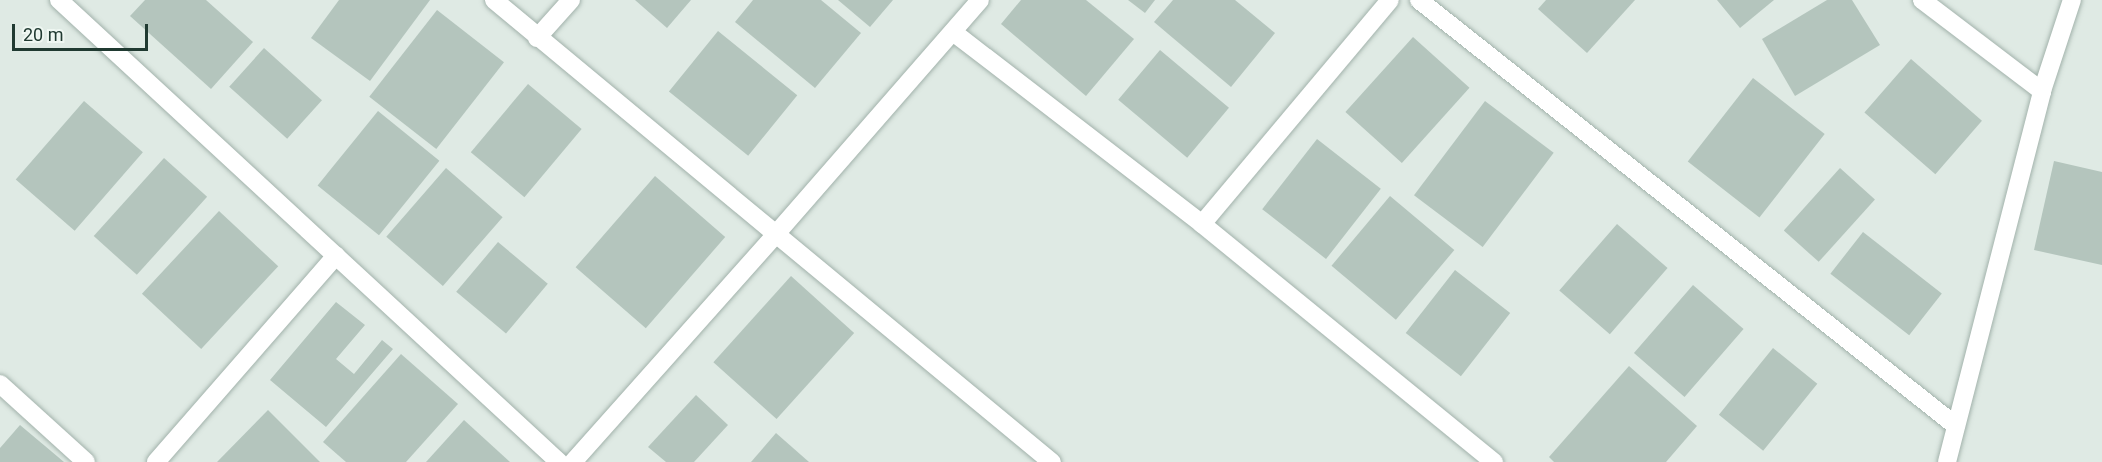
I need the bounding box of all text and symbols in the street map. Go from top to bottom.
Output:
scale bar [15,12,152,50]
text: 20 m [23,24,63,45]

